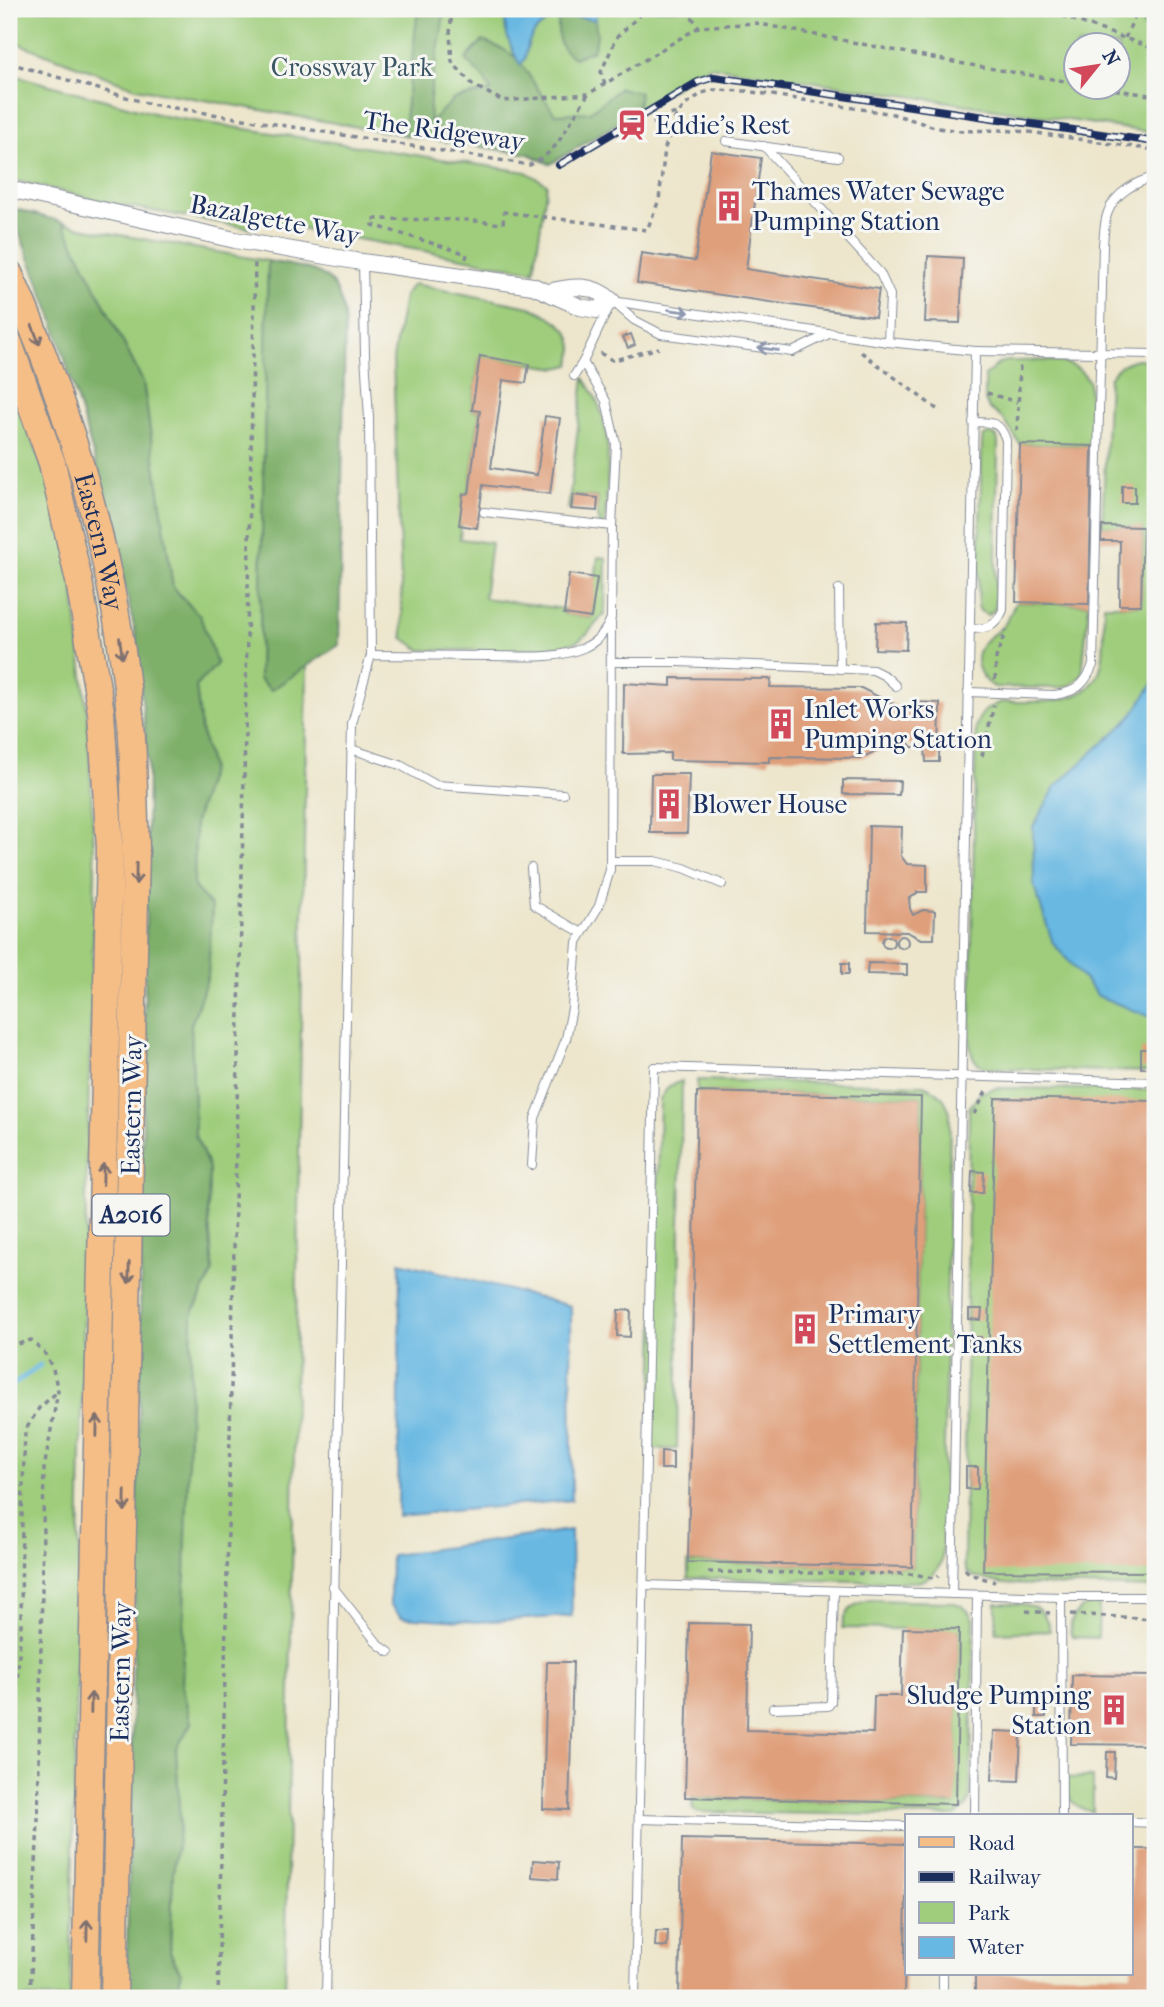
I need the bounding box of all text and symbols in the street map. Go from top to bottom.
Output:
north arrow [1062,32,1132,102]
text: N [1098,46,1124,70]
park label: Crossway Park [271,52,434,83]
street label: The Ridgeway [361,104,528,158]
station icon: Eddie's Rest [615,108,649,142]
place label: Eddie's Rest [655,110,791,141]
place label: Thames Water Sewage Pumping Station [752,176,1005,237]
street label: Bazalgette Way [187,188,364,252]
building icon: Thames Water Sewage Pumping Station [712,189,746,223]
one-way arrow [667,305,690,318]
one-way arrow [31,324,44,346]
one-way arrow [757,342,779,355]
street label: Eastern Way [68,469,131,614]
one-way arrow [114,636,127,658]
place label: Inlet Works Pumping Station [804,694,992,755]
building icon: Inlet Works Pumping Station [764,707,798,741]
building icon: Blower House [652,787,686,821]
place label: Blower House [692,789,847,820]
one-way arrow [129,863,143,886]
street label: Eastern Way [115,1033,149,1176]
one-way arrow [96,1163,109,1186]
road number: A2016 [92,1195,170,1236]
one-way arrow [123,1261,136,1284]
place label: Primary Settlement Tanks [828,1299,1022,1360]
building icon: Primary Settlement Tanks [788,1312,822,1346]
one-way arrow [91,1415,104,1438]
one-way arrow [118,1489,131,1512]
street label: Eastern Way [104,1600,138,1743]
place label: Sludge Pumping Station [907,1680,1092,1741]
one-way arrow [85,1691,98,1714]
building icon: Sludge Pumping Station [1097,1693,1131,1727]
legend [905,1814,1132,1976]
text: Road [968,1831,1015,1855]
text: Railway [968,1865,1042,1889]
text: Park [968,1901,1010,1925]
one-way arrow [80,1919,93,1942]
text: Water [967,1935,1024,1959]

